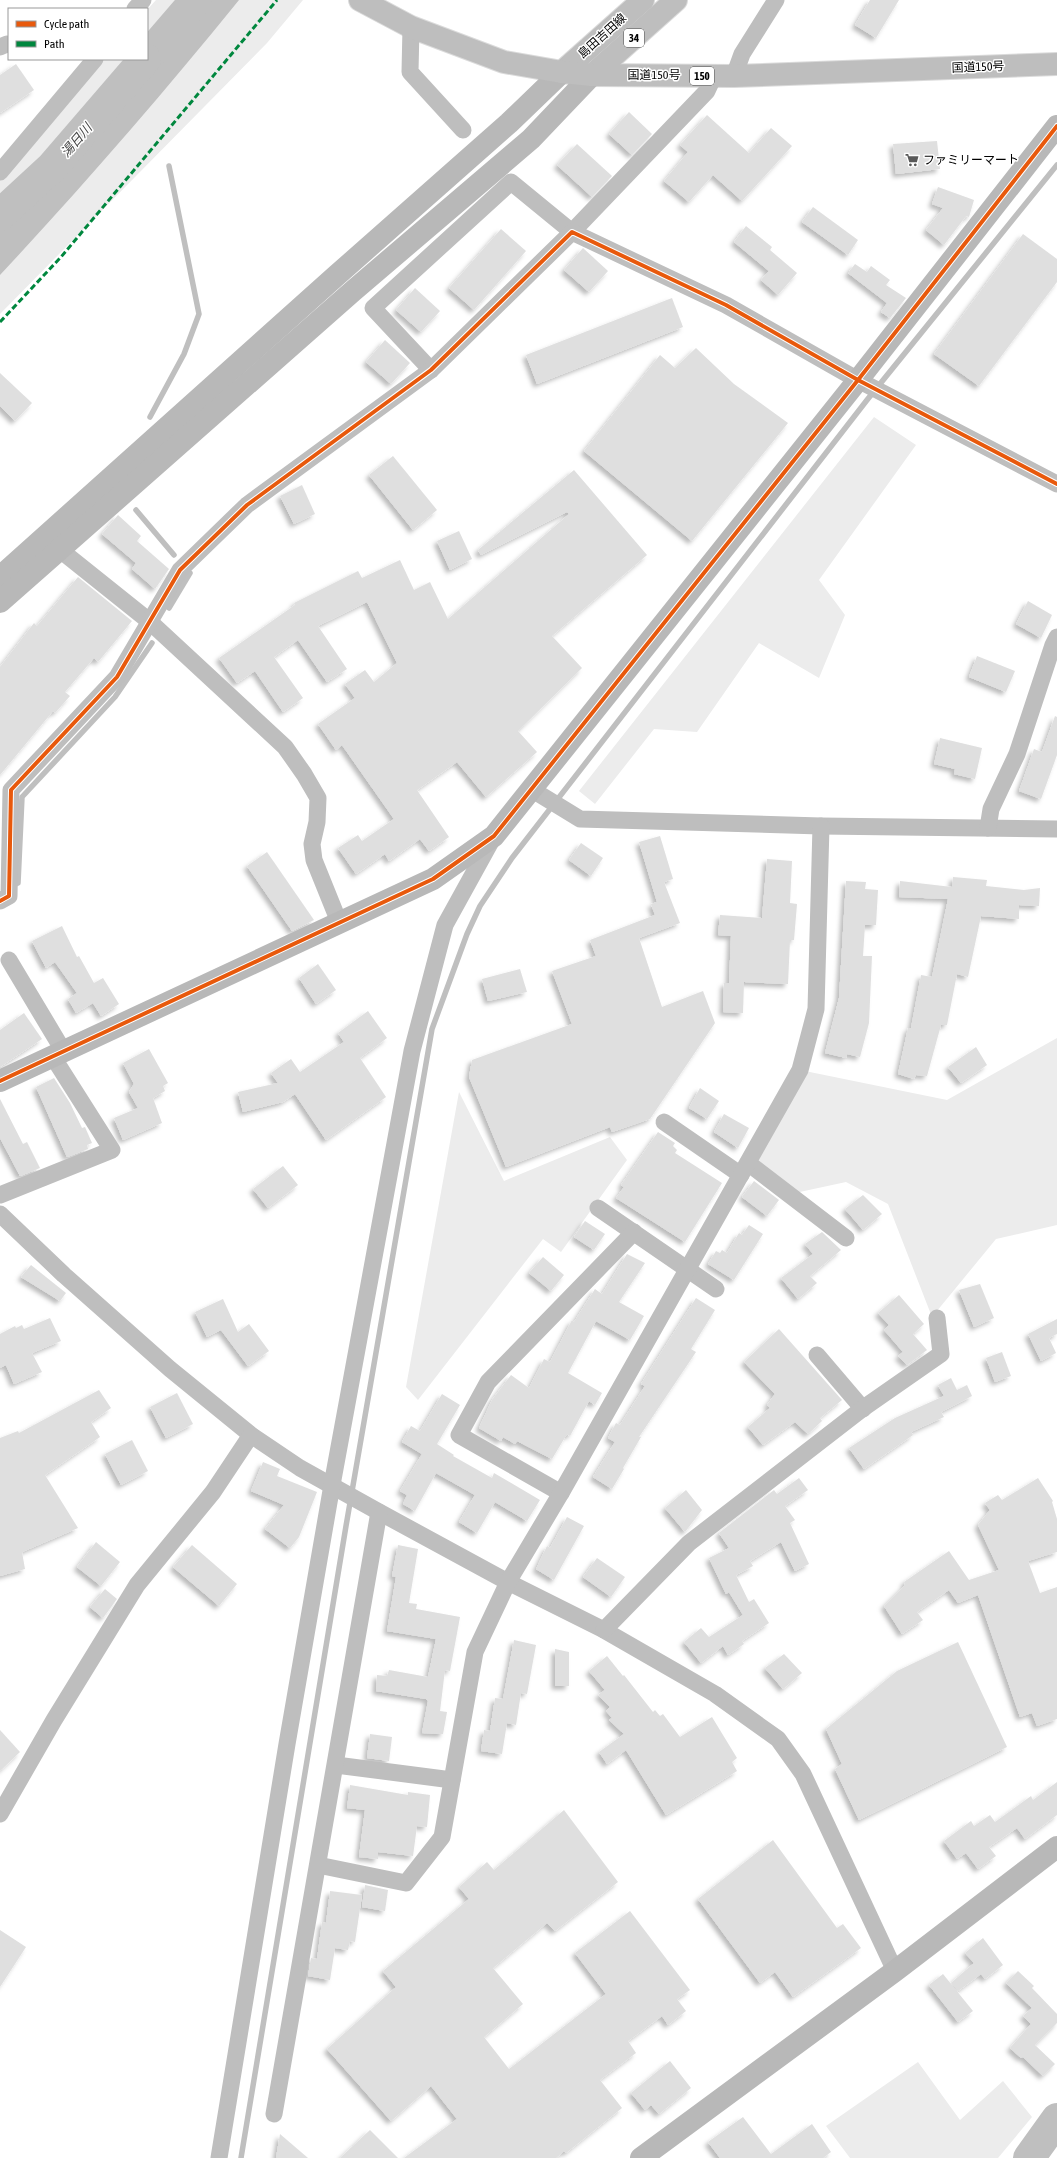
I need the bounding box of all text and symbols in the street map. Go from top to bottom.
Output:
legend [8,8,148,60]
street label: 島田吉田線 [575,11,629,61]
text: Cycle path [44,17,89,31]
road number: 34 [624,29,644,47]
text: Path [44,37,65,51]
street label: 国道150号 [951,59,1005,75]
road number: 150 [690,67,714,85]
street label: 国道150号 [628,68,680,82]
water label: 湯日川 [58,119,96,160]
supermarket icon: ファミリーマート [904,152,920,168]
place label: ファミリーマート [923,153,1019,167]

